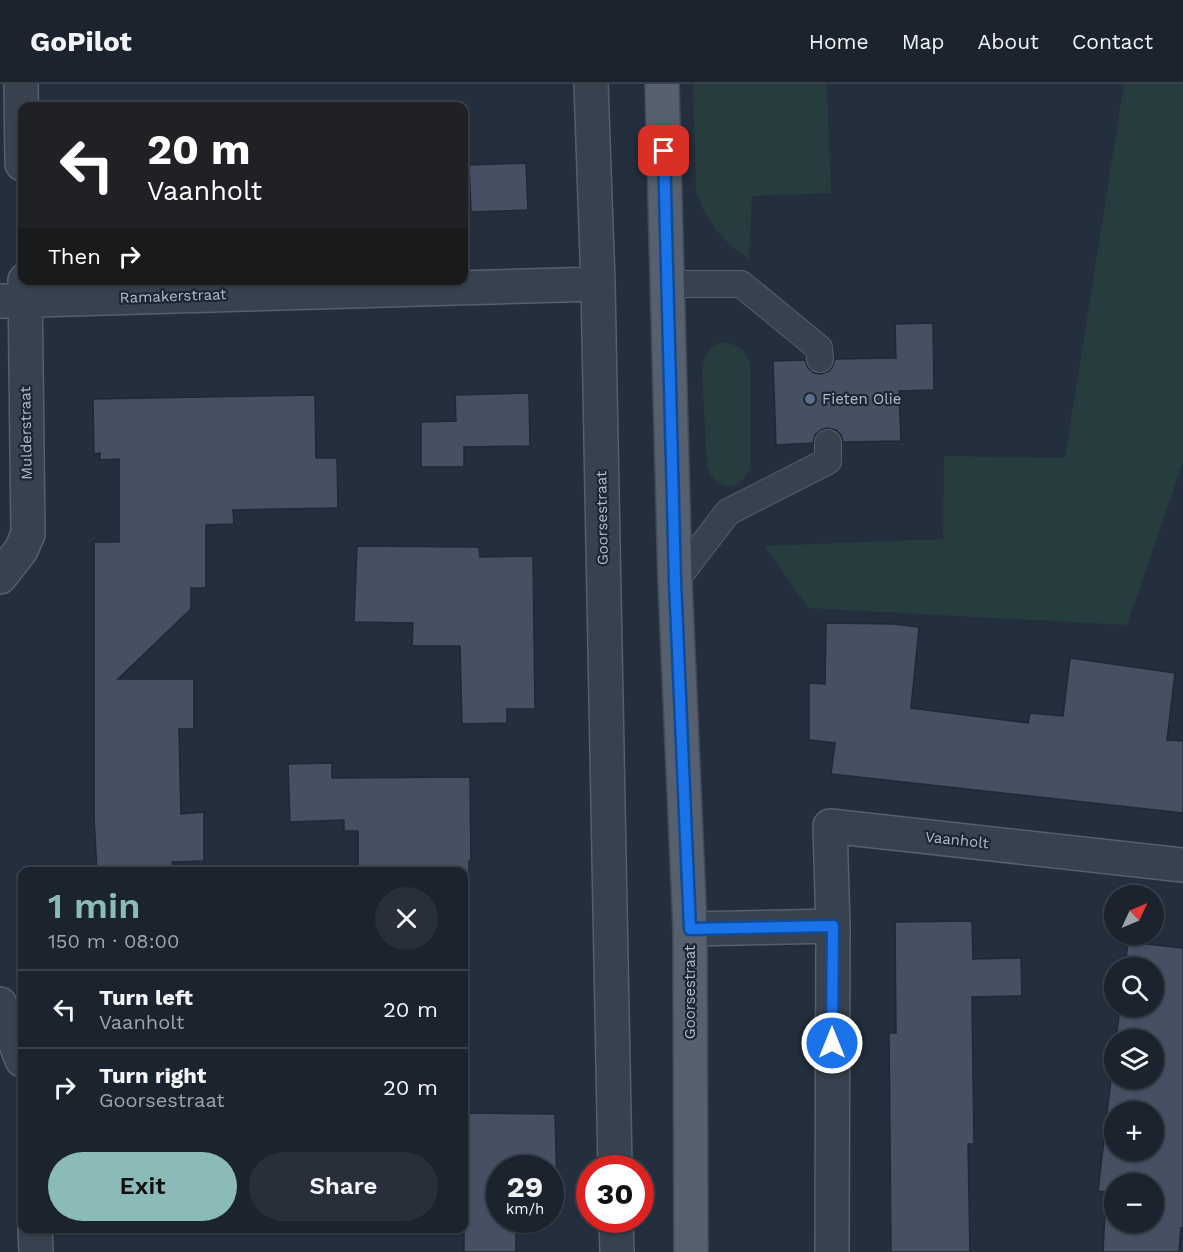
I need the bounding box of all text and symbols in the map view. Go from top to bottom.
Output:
text: GoPilot [30,25,132,58]
text: Home [809,29,869,54]
text: Map [902,29,945,54]
text: About [978,29,1039,54]
text: Contact [1072,29,1153,54]
text: 20 m [147,125,251,174]
pin [638,125,689,176]
icon: left [48,126,126,204]
icon: arrive [647,134,680,167]
text: Vaanholt [147,175,262,207]
icon: right [113,240,146,273]
text: Then [48,244,101,269]
street label: Ramakerstraat [119,285,227,307]
street label: Mulderstraat [16,385,36,480]
place label: Fieten Olie [822,390,901,408]
marker: Fieten Olie [803,392,817,406]
street label: Goorsestraat [592,470,612,565]
street label: Vaanholt [924,828,990,852]
text: 1 min [48,885,140,927]
north arrow [1104,885,1164,945]
map controls [1104,885,1164,1233]
button: close [375,887,438,950]
text: 150 m · 08:00 [48,929,179,953]
street label: Goorsestraat [681,944,699,1039]
button: search [1104,957,1164,1017]
text: Turn left [99,985,193,1010]
icon: left [48,993,81,1026]
text: 20 m [383,997,438,1022]
text: Vaanholt [99,1010,184,1034]
position arrow [800,1011,864,1075]
button: layers [1104,1029,1164,1089]
text: Turn right [99,1063,206,1088]
icon: right [48,1071,81,1104]
text: 20 m [383,1075,438,1100]
text: Goorsestraat [99,1088,225,1112]
button: + [1104,1101,1164,1161]
button: Exit [48,1152,237,1221]
button: Share [249,1152,438,1221]
speed limit sign: 30 [576,1155,654,1233]
text: 29 [507,1169,543,1204]
button: − [1104,1173,1164,1233]
text: km/h [506,1200,544,1218]

